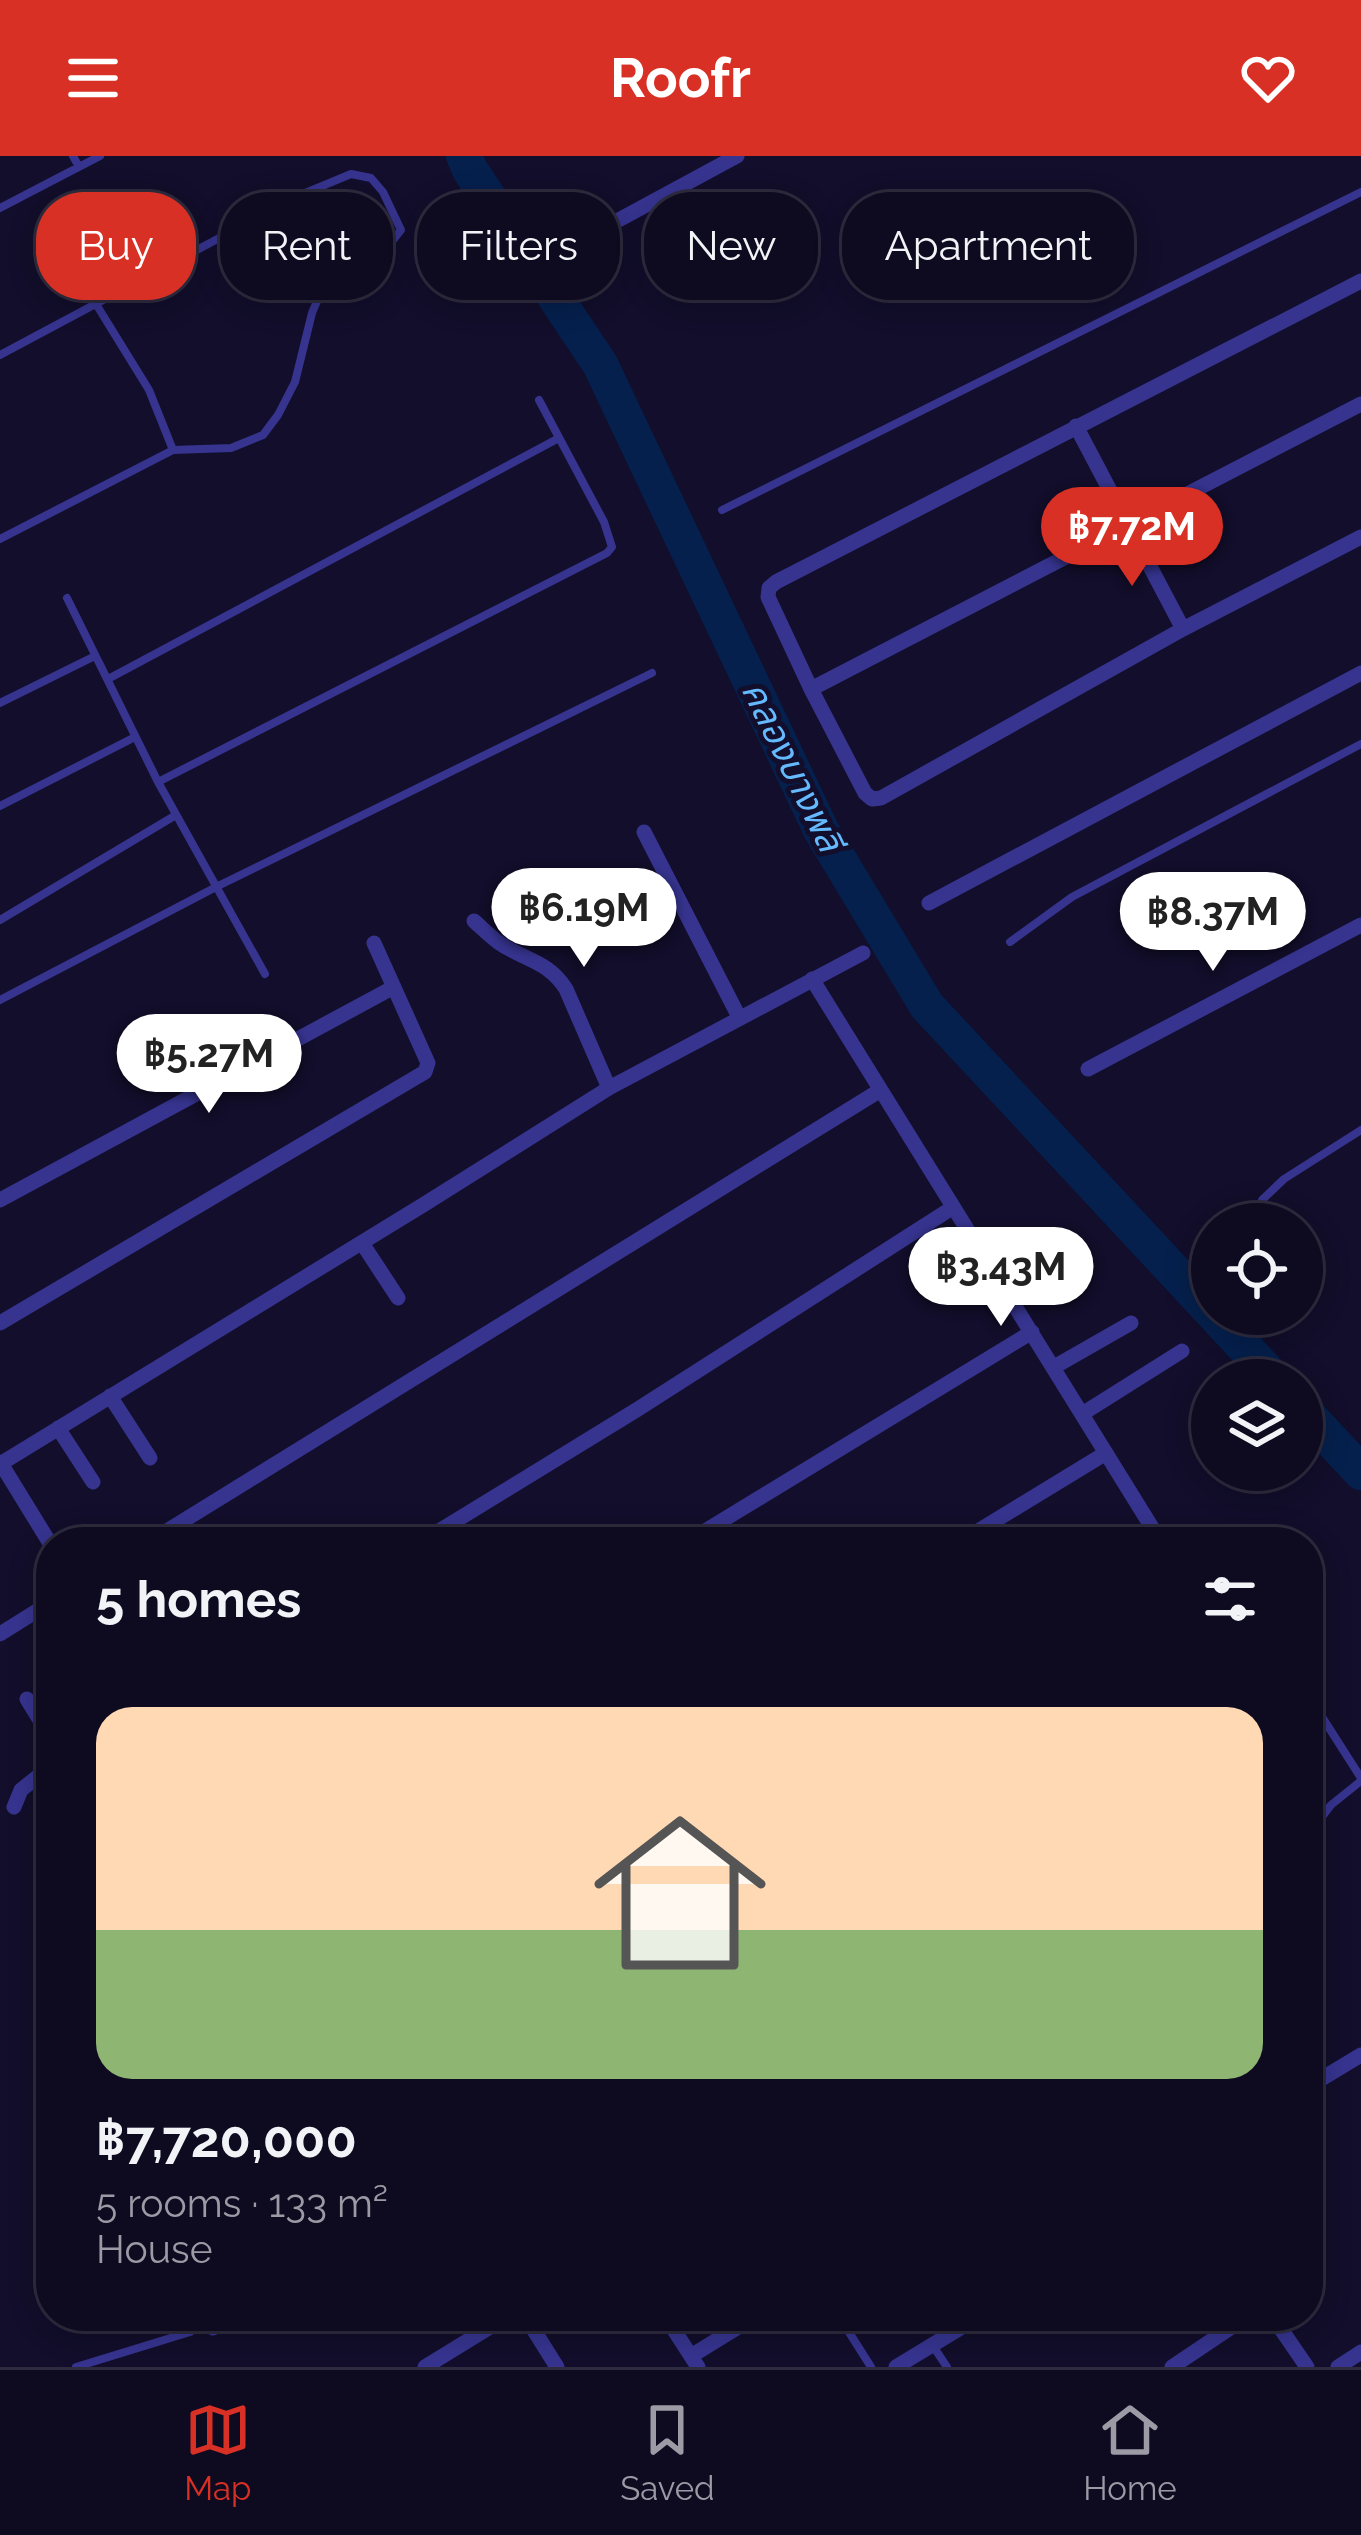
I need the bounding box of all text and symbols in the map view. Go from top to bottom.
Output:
icon: menu [60,45,126,111]
icon: heart [1235,45,1301,111]
text: Roofr [610,46,751,110]
chip: Buy [36,192,196,300]
chip: Rent [220,192,393,300]
chip: Filters [417,192,620,300]
chip: New [644,192,818,300]
chip: Apartment [842,192,1134,300]
pin: ฿7.72M [1034,487,1230,589]
text: ฿7.72M [1068,503,1196,549]
water label: คลองบางพลี [734,674,854,861]
pin: ฿6.19M [486,868,682,970]
pin: ฿8.37M [1115,872,1311,974]
text: ฿6.19M [518,884,650,930]
text: ฿8.37M [1147,888,1279,934]
pin: ฿5.27M [111,1014,307,1116]
text: ฿5.27M [144,1030,274,1076]
map controls [1191,1203,1323,1491]
button: locate [1191,1203,1323,1335]
pin: ฿3.43M [903,1227,1099,1329]
text: ฿3.43M [936,1243,1066,1289]
button: layers [1191,1359,1323,1491]
icon: filters [1197,1566,1263,1632]
text: 5 homes [96,1569,301,1629]
icon: home [572,1785,788,2001]
text: ฿7,720,000 [96,2109,357,2169]
text: 5 rooms · 133 m² [96,2180,388,2226]
text: House [96,2226,213,2272]
tab: Map [184,2397,251,2508]
tab: Saved [620,2397,715,2508]
tab: Home [1083,2397,1177,2508]

